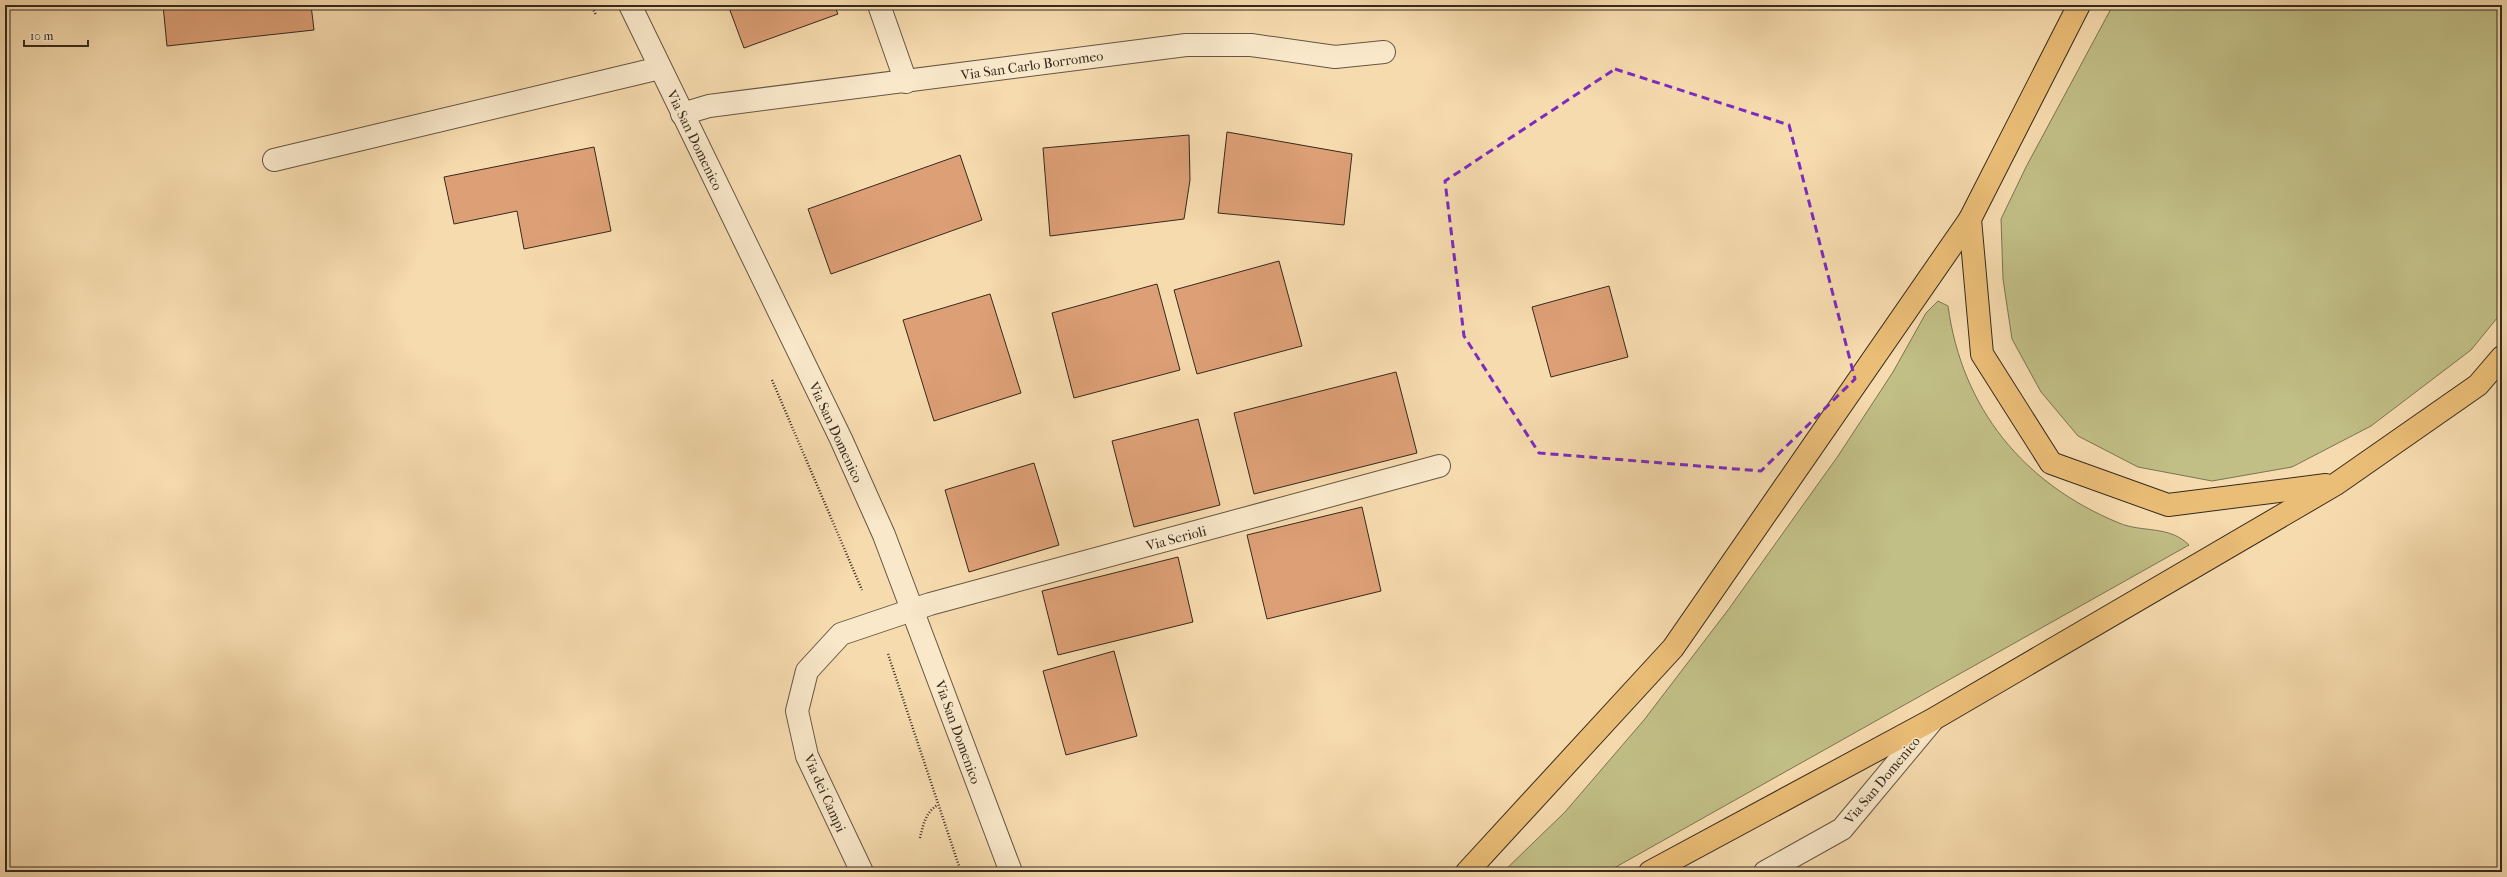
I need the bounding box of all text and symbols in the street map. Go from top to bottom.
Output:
scale bar [24,22,88,48]
text: 10 m [30,29,53,43]
street label: Via San Carlo Borromeo [959,47,1104,84]
street label: Via San Domenico [663,87,726,193]
street label: Via San Domenico [804,378,866,485]
street label: Via Serioli [1143,522,1208,555]
street label: Via San Domenico [931,677,984,786]
street label: Via San Domenico [1840,733,1924,828]
street label: Via dei Campi [799,751,849,835]

